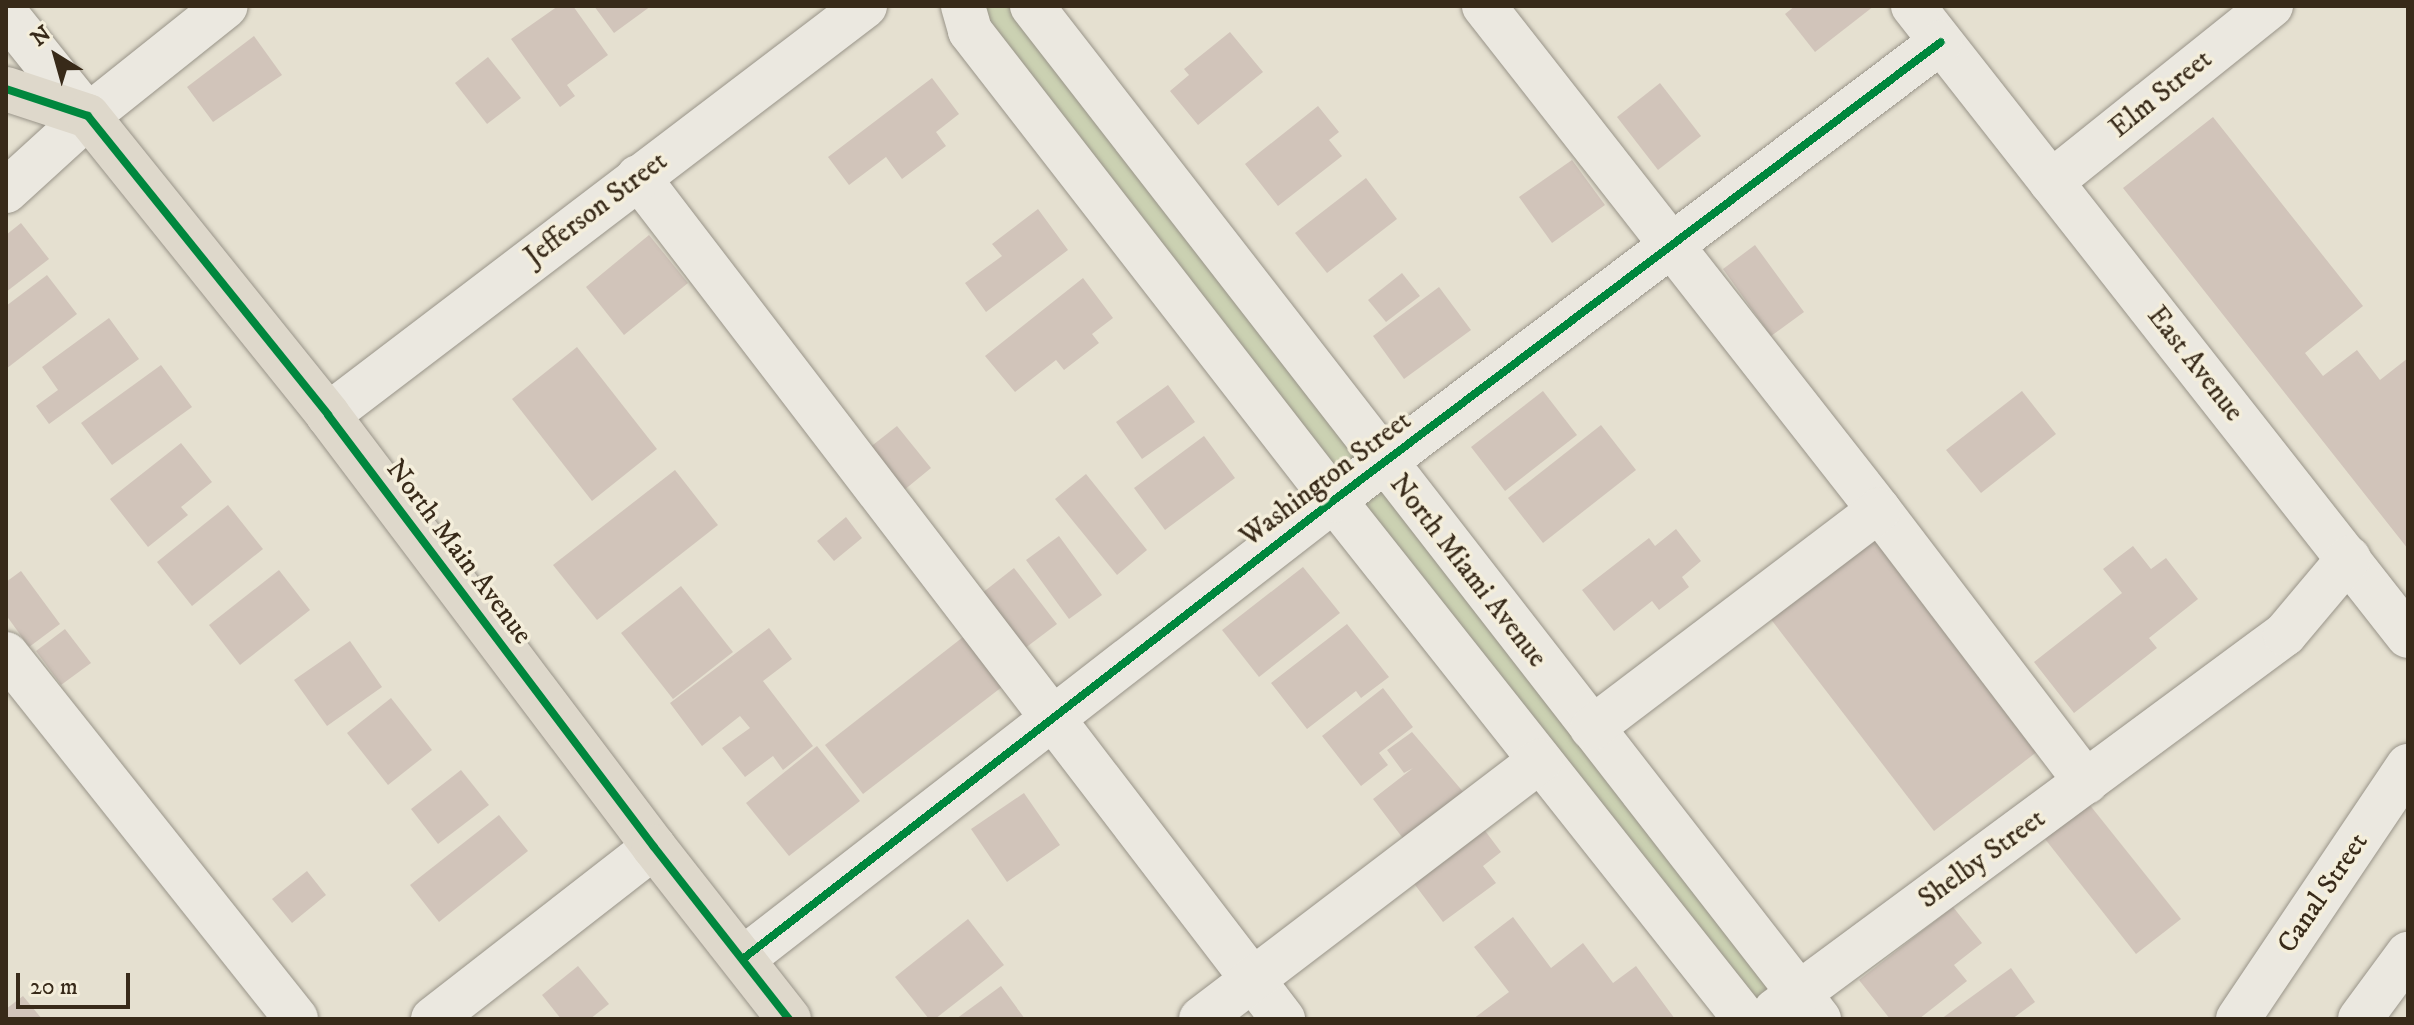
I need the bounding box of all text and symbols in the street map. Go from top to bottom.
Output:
north arrow [16,16,96,96]
text: N [26,20,57,53]
street label: Elm Street [2103,43,2219,145]
street label: Jefferson Street [518,145,674,273]
street label: East Avenue [2140,300,2250,428]
street label: Washington Street [1234,404,1418,554]
street label: North Main Avenue [379,453,539,651]
street label: North Miami Avenue [1382,468,1554,674]
street label: Shelby Street [1912,802,2052,916]
street label: Canal Street [2271,827,2375,959]
scale bar [20,957,134,1007]
text: 20 m [30,972,78,1002]

